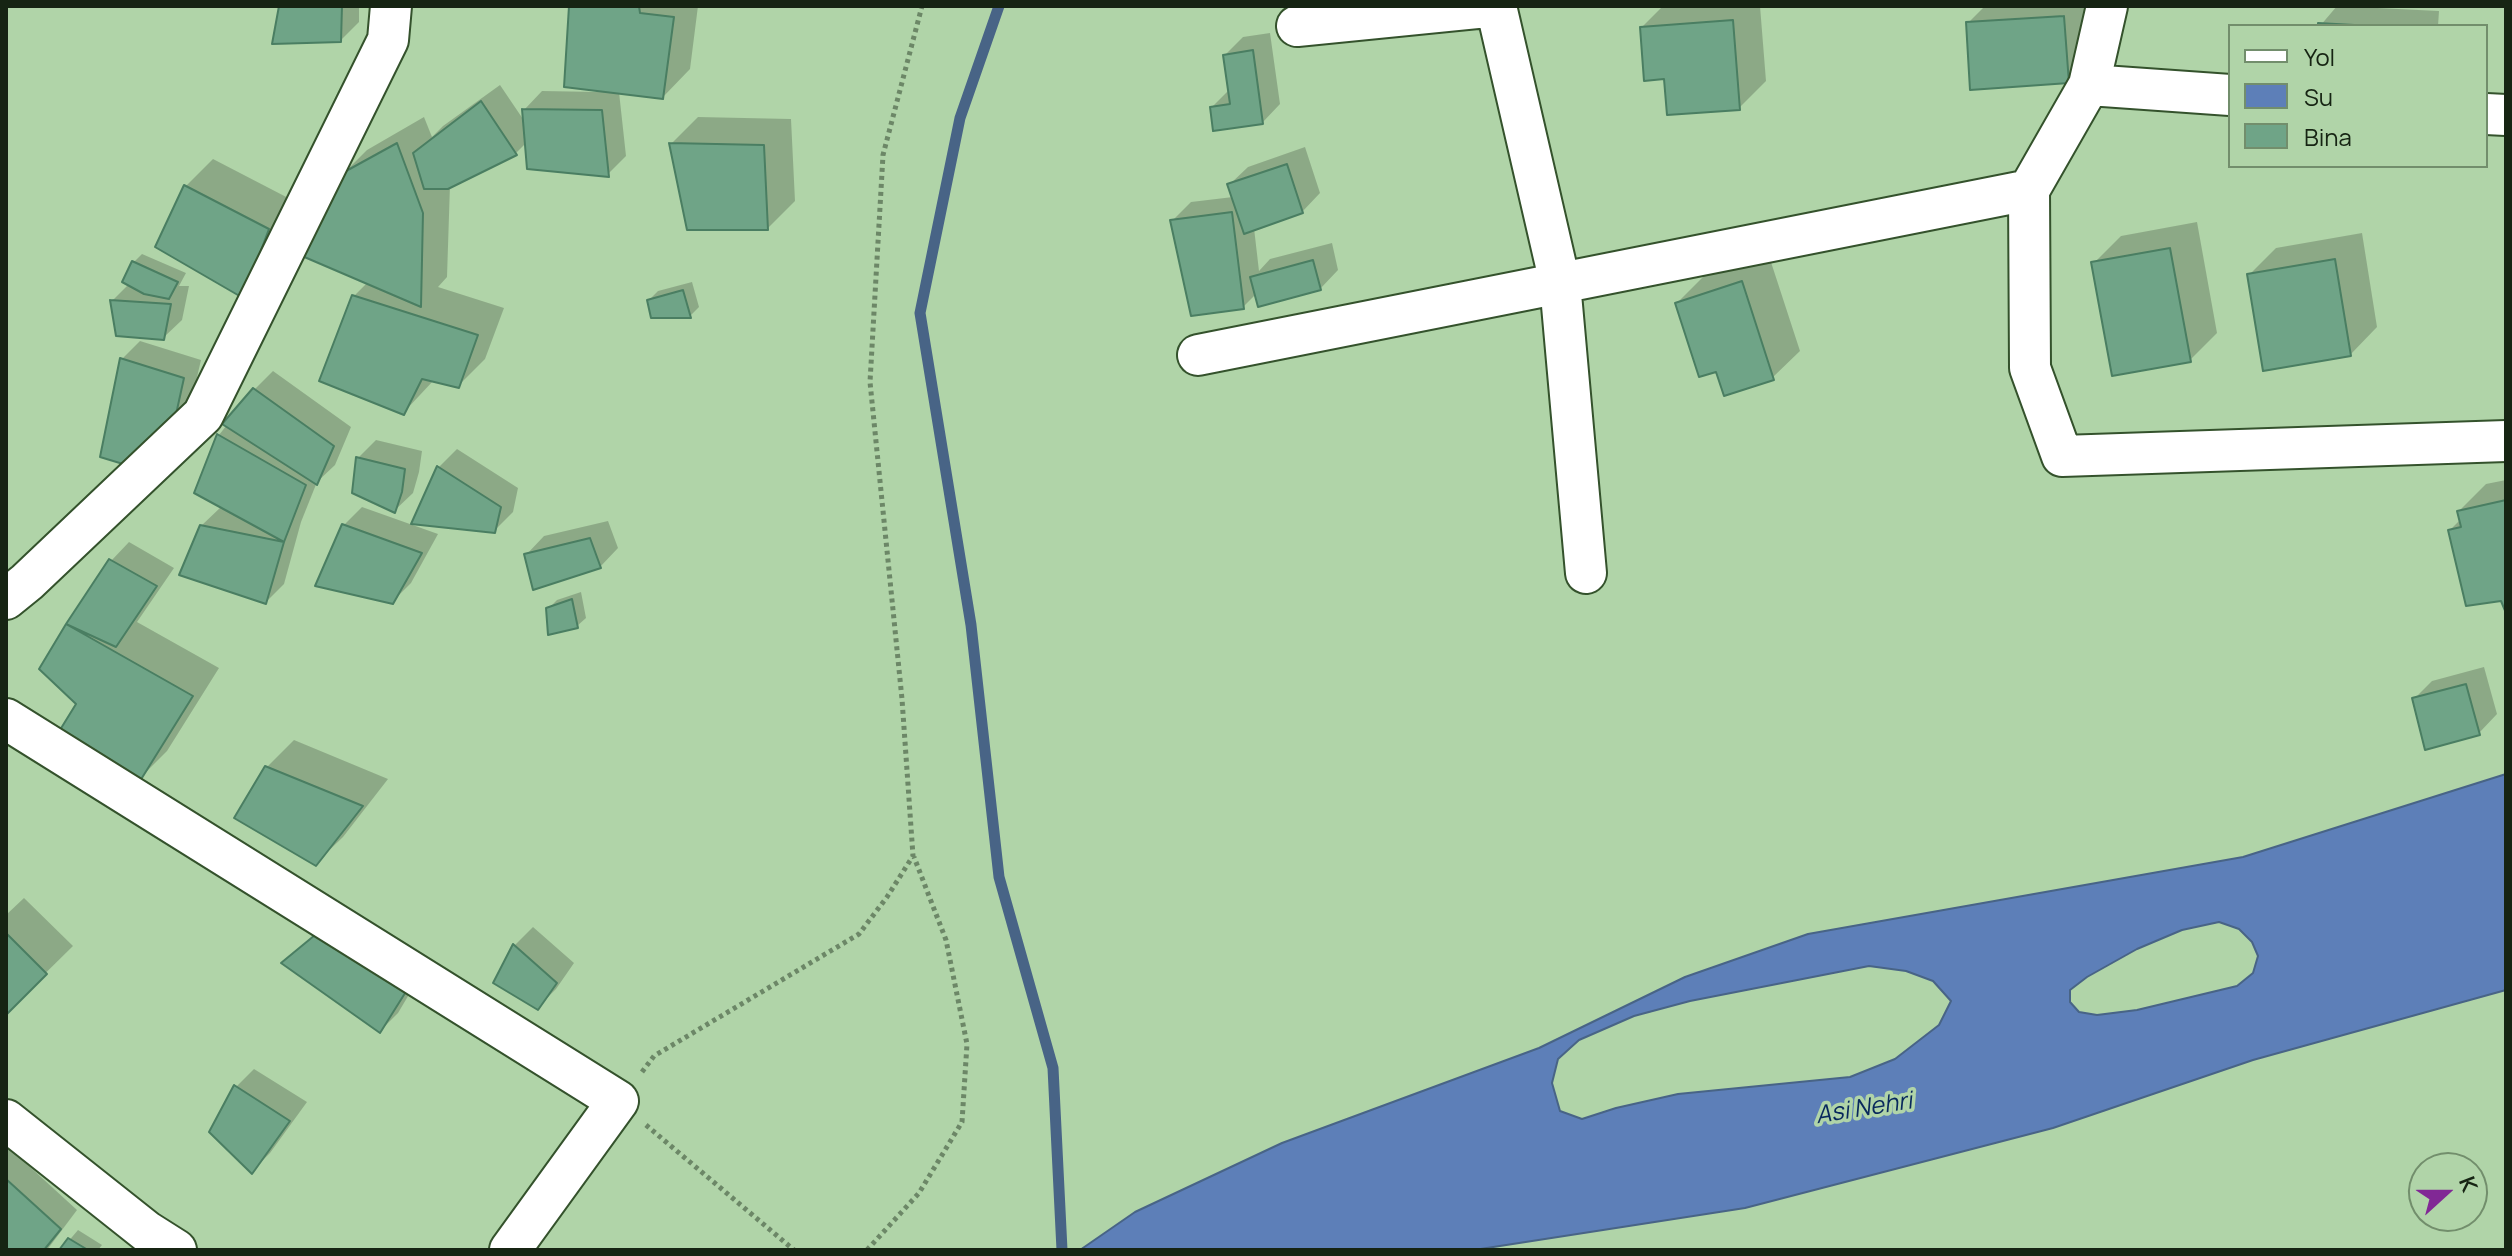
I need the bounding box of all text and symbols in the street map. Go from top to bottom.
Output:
legend [2228,24,2488,168]
text: Yol [2304,40,2335,73]
text: Su [2304,80,2333,113]
text: Bina [2304,120,2352,153]
water label: Asi Nehri [1814,1087,1914,1131]
north arrow [2408,1152,2488,1232]
text: K [2452,1172,2485,1196]

